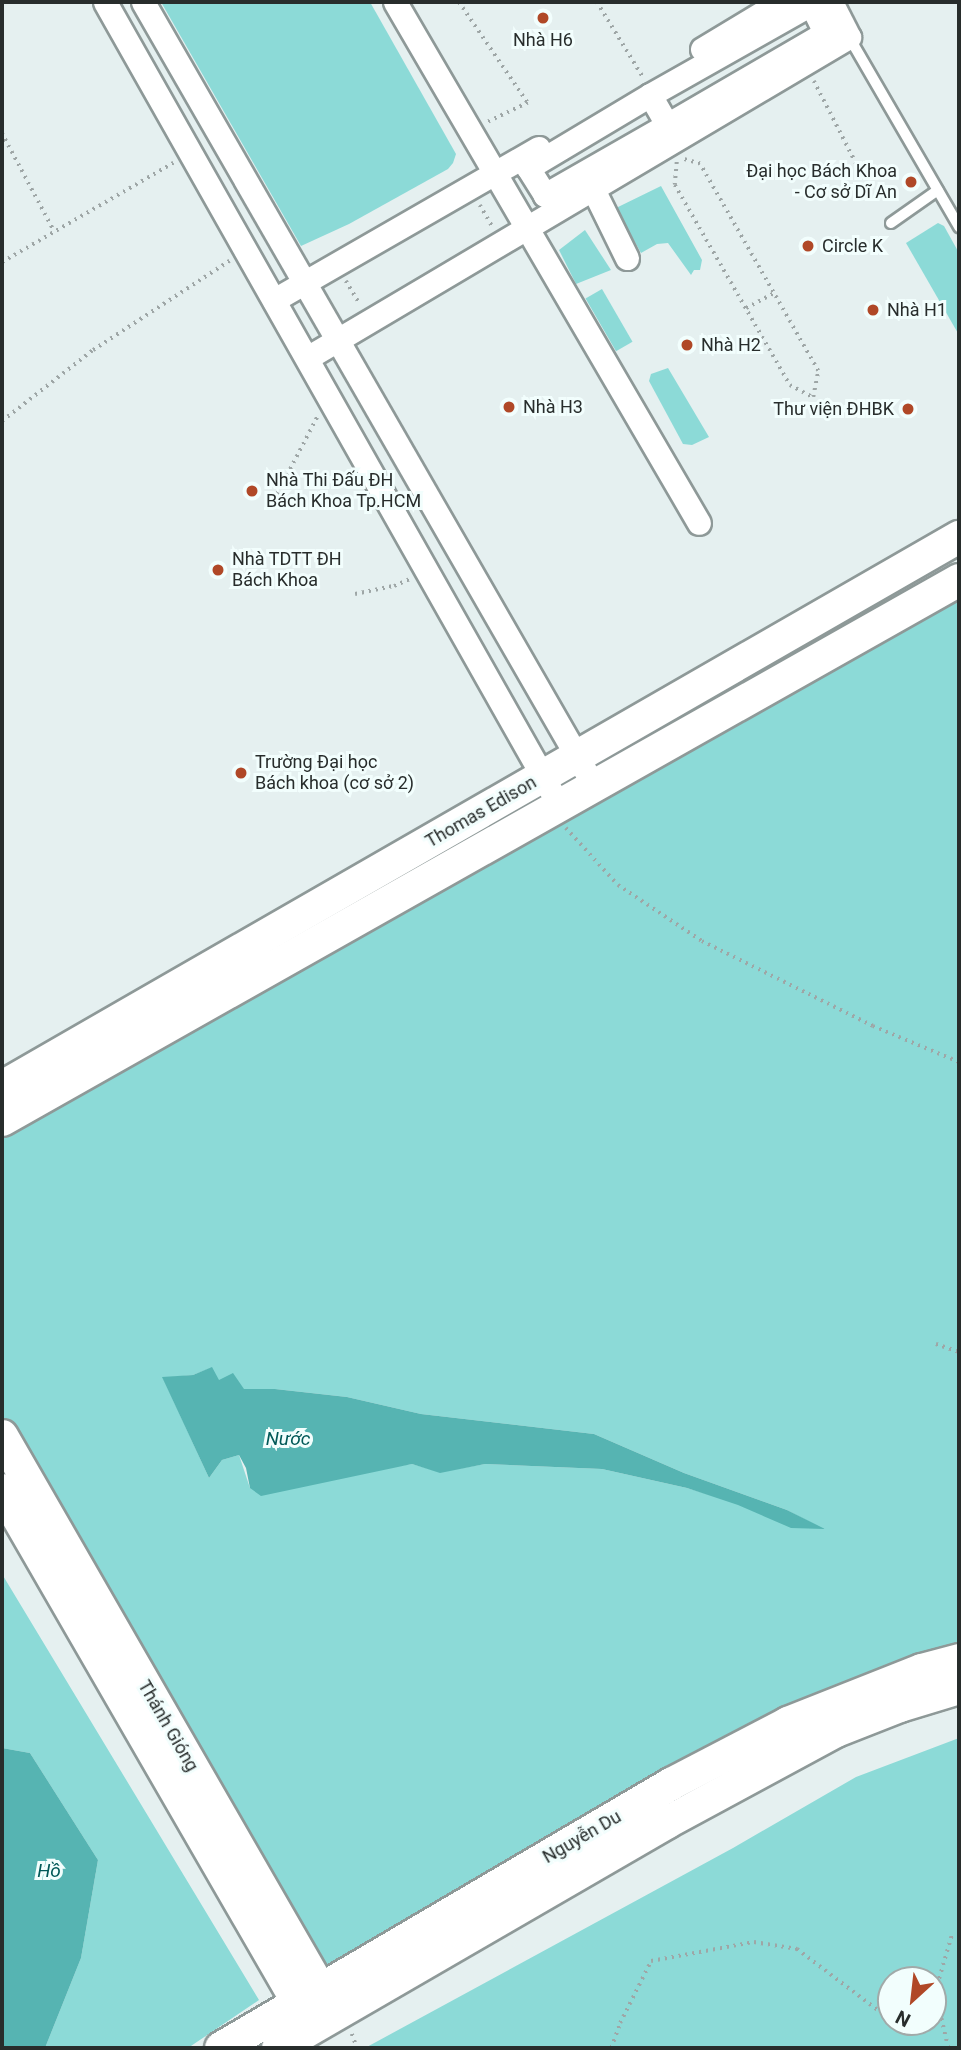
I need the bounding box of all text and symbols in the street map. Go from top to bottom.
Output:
marker: Nhà H6 [535,10,551,26]
place label: Nhà H6 [513,29,573,51]
place label: Đại học Bách Khoa - Cơ sở Dĩ An [746,161,897,204]
marker: Đại học Bách Khoa - Cơ sở Dĩ An [903,174,919,190]
place label: Circle K [822,235,883,257]
marker: Circle K [800,238,816,254]
place label: Nhà H1 [887,299,947,321]
marker: Nhà H1 [865,302,881,318]
place label: Nhà H2 [701,334,761,356]
marker: Nhà H2 [679,337,695,353]
place label: Nhà H3 [523,396,583,418]
place label: Thư viện ĐHBK [773,398,894,420]
marker: Nhà H3 [501,399,517,415]
marker: Thư viện ĐHBK [900,401,916,417]
place label: Nhà Thi Đấu ĐH Bách Khoa Tp.HCM [266,470,421,512]
marker: Nhà Thi Đấu ĐH Bách Khoa Tp.HCM [244,483,260,499]
place label: Nhà TDTT ĐH Bách Khoa [232,549,342,592]
marker: Nhà TDTT ĐH Bách Khoa [210,562,226,578]
place label: Trường Đại học Bách khoa (cơ sở 2) [255,752,414,794]
marker: Trường Đại học Bách khoa (cơ sở 2) [233,765,249,781]
street label: Thomas Edison [422,772,540,852]
water label: Nước [266,1428,310,1450]
street label: Thánh Gióng [133,1677,203,1775]
street label: Nguyễn Du [539,1806,625,1868]
water label: Hồ [37,1860,61,1882]
north arrow [877,1966,947,2036]
text: N [892,2005,914,2032]

